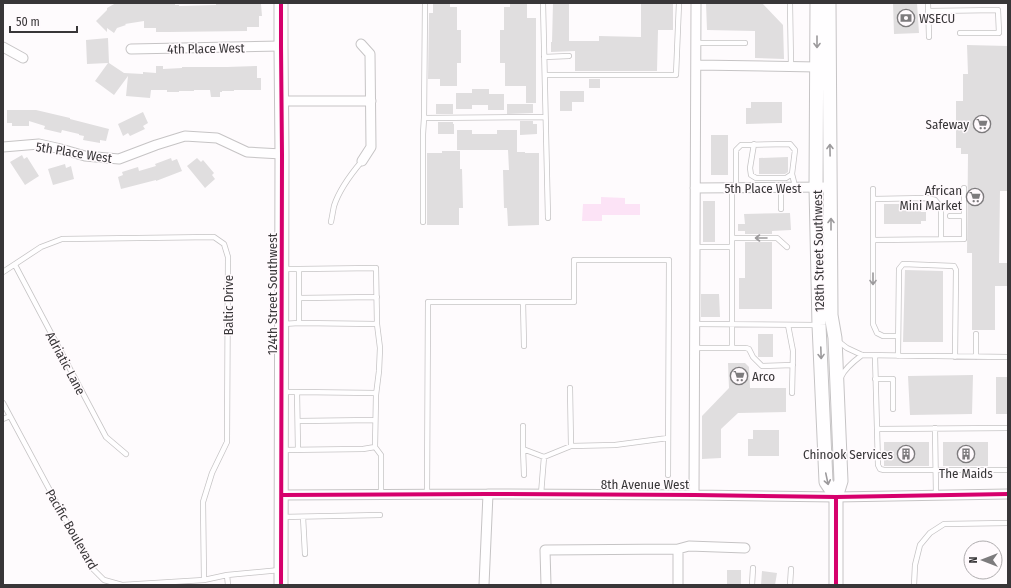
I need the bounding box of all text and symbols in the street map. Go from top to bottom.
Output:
scale bar [10,8,77,34]
bank icon: WSECU [896,8,916,28]
place label: WSECU [919,11,955,26]
text: 50 m [16,15,40,29]
one-way arrow [813,35,821,48]
street label: 4th Place West [167,40,246,57]
supermarket icon: Safeway [972,114,992,134]
place label: Safeway [926,117,969,132]
street label: 5th Place West [35,139,114,166]
one-way arrow [826,144,834,157]
street label: 5th Place West [724,181,802,196]
place label: African Mini Market [900,183,963,213]
supermarket icon: African Mini Market [965,187,985,207]
street label: 128th Street Southwest [810,189,827,312]
one-way arrow [827,218,834,231]
street label: 124th Street Southwest [265,232,280,355]
one-way arrow [755,234,768,242]
one-way arrow [869,272,877,285]
street label: Baltic Drive [221,275,236,335]
street label: Adriatic Lane [43,329,88,397]
one-way arrow [817,346,824,359]
supermarket icon: Arco [729,366,749,386]
place label: Arco [752,369,775,384]
building icon: Chinook Services [896,444,916,464]
building icon: The Maids [956,444,976,464]
place label: Chinook Services [803,447,893,462]
place label: The Maids [939,466,993,481]
one-way arrow [824,473,832,486]
street label: 8th Avenue West [601,477,690,492]
street label: Pacific Boulevard [42,486,101,572]
north arrow [963,540,1003,580]
text: N [967,557,980,563]

